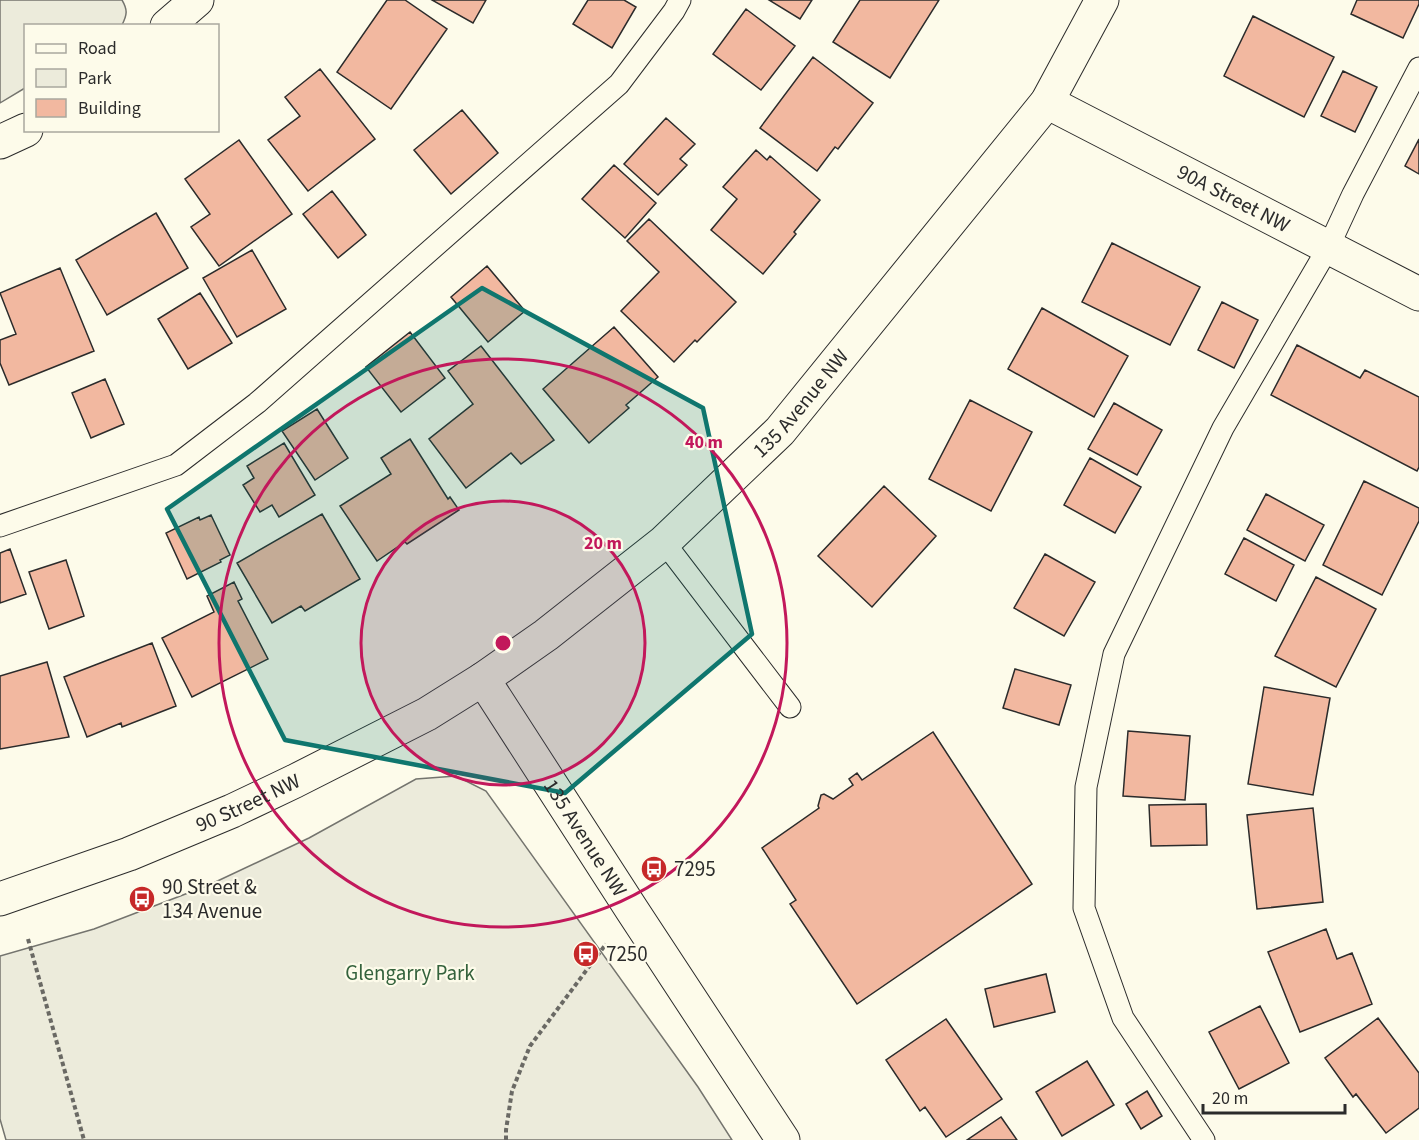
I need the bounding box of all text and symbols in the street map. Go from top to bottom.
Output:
legend [24,24,219,132]
text: Road [78,36,117,61]
text: Park [78,66,112,91]
text: Building [78,96,141,121]
street label: 90A Street NW [1172,157,1296,240]
street label: 135 Avenue NW [746,342,856,465]
text: 40 m [685,430,723,455]
text: 20 m [584,531,622,556]
centre of rings [493,633,513,653]
street label: 90 Street NW [191,766,306,840]
street label: 135 Avenue NW [536,773,635,903]
bus stop icon: 7295 [639,854,669,884]
place label: 7295 [674,854,716,884]
place label: 90 Street & 134 Avenue [162,872,262,926]
bus stop icon: 90 Street & 134 Avenue [127,884,157,914]
bus stop icon: 7250 [571,939,601,969]
place label: 7250 [606,939,648,969]
park label: Glengarry Park [345,958,475,988]
scale bar [1203,1077,1346,1115]
text: 20 m [1212,1086,1248,1111]

